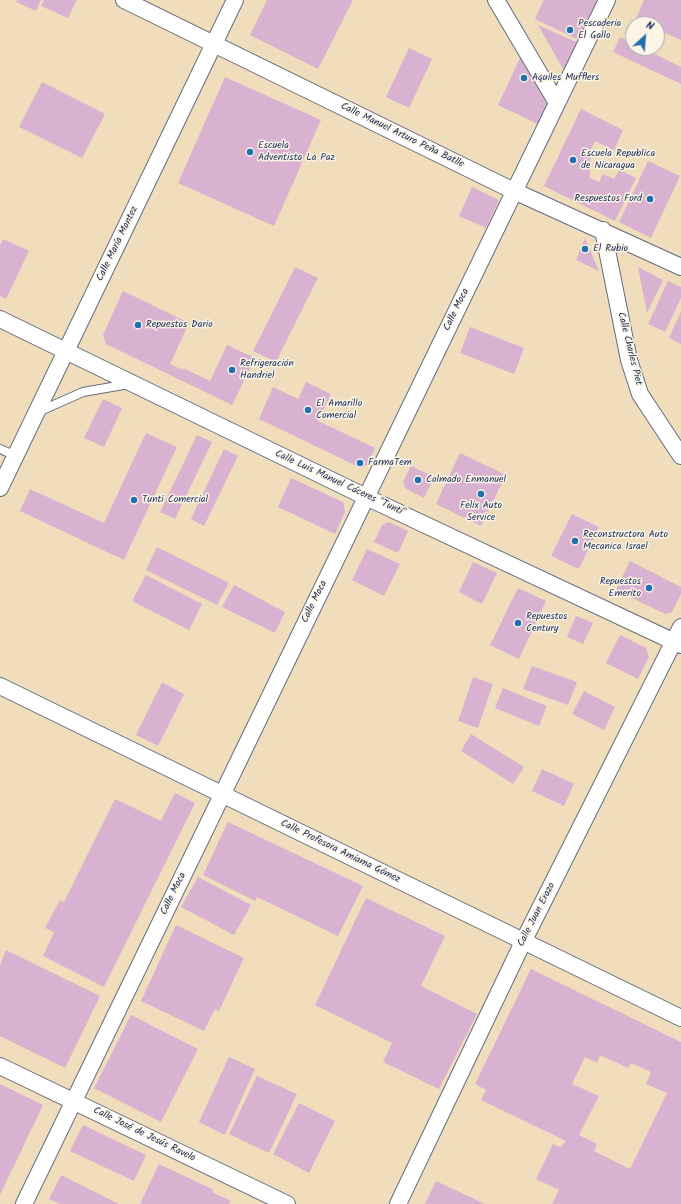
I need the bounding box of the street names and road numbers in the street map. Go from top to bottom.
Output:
street label: Calle Manuel Arturo Peña Batlle [338,101,466,171]
street label: Calle María Montez [95,205,141,283]
street label: Calle Moca [442,287,472,333]
street label: Calle Charles Piet [614,311,644,387]
street label: Calle Luis Manuel Cáceres "Tunti" [273,448,407,520]
street label: Calle Moca [300,579,330,625]
street label: Calle Profesora Amiama Gómez [278,818,402,886]
street label: Calle Moca [159,871,189,917]
street label: Calle Juan Erazo [516,881,558,949]
street label: Calle José de Jesús Ravelo [91,1105,197,1165]

